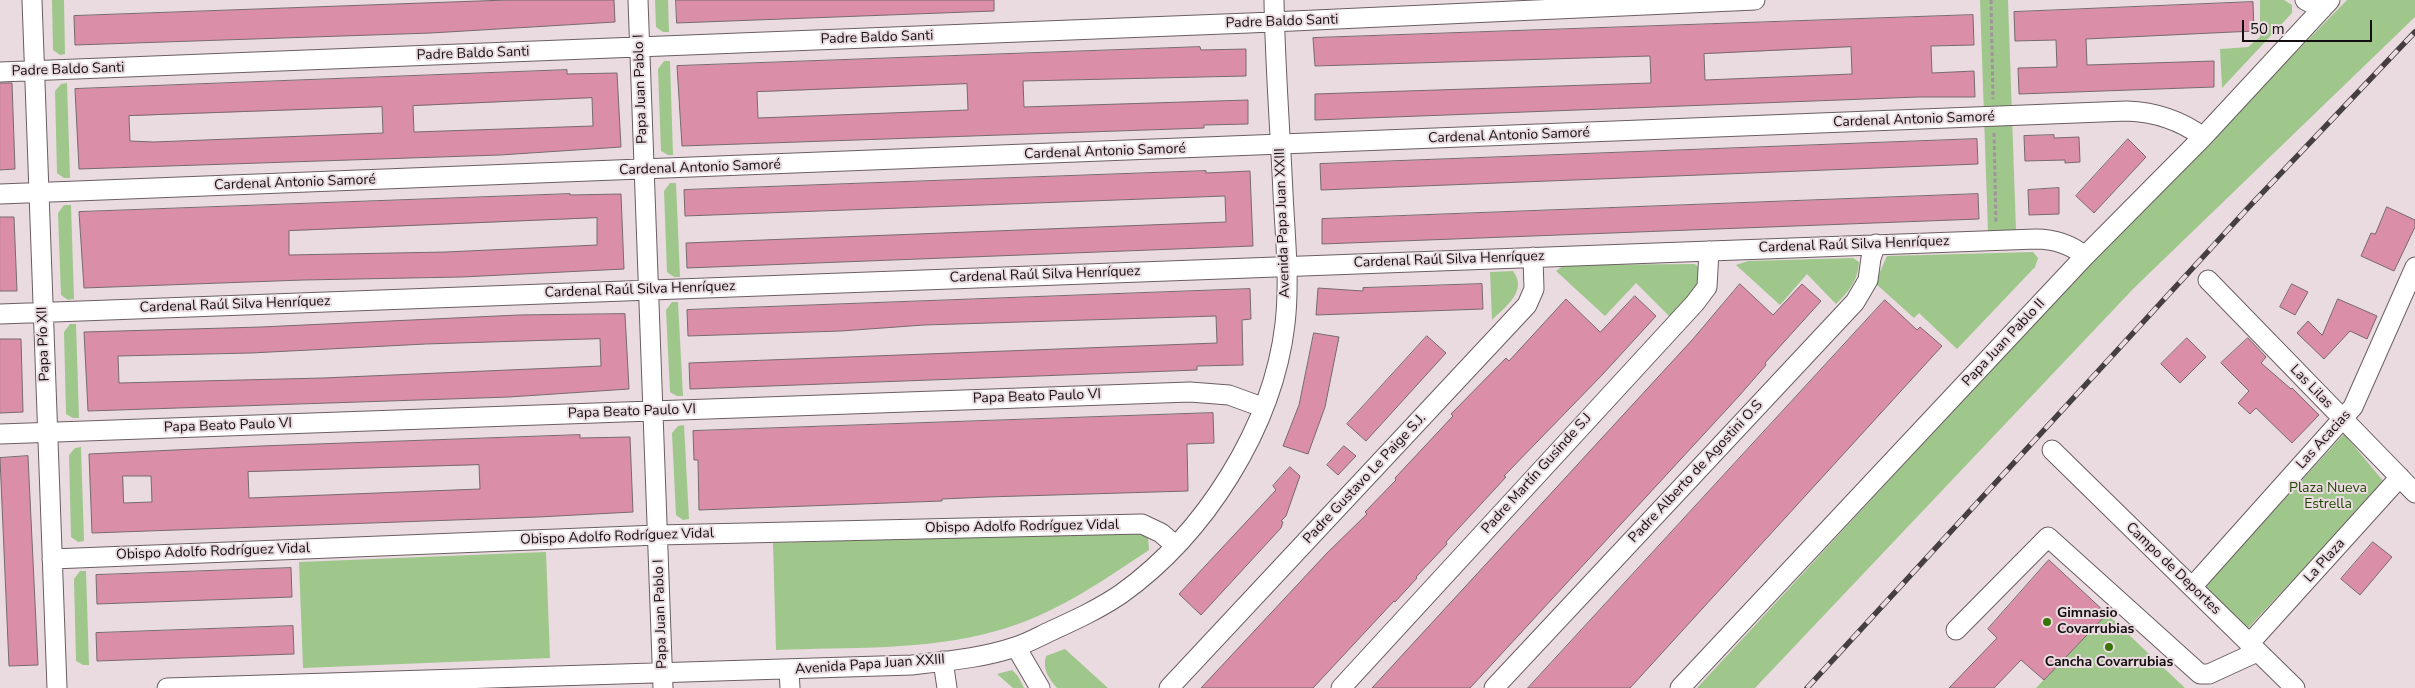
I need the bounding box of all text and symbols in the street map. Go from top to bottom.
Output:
scale bar [2245,10,2375,42]
street label: Padre Baldo Santi [1225,12,1339,32]
text: 50 m [2250,19,2285,39]
street label: Padre Baldo Santi [820,28,934,48]
street label: Papa Juan Pablo I [631,34,651,144]
street label: Padre Baldo Santi [416,44,530,64]
street label: Padre Baldo Santi [11,60,125,80]
street label: Cardenal Antonio Samoré [1833,109,1995,131]
street label: Cardenal Antonio Samoré [1428,125,1590,147]
street label: Cardenal Antonio Samoré [1024,141,1186,163]
street label: Avenida Papa Juan XXIII [1272,148,1294,298]
street label: Cardenal Antonio Samoré [619,157,781,179]
street label: Cardenal Antonio Samoré [214,172,376,194]
street label: Cardenal Raúl Silva Henríquez [1758,233,1950,257]
street label: Cardenal Raúl Silva Henríquez [1353,248,1545,272]
street label: Cardenal Raúl Silva Henríquez [949,263,1141,287]
street label: Cardenal Raúl Silva Henríquez [544,278,736,302]
street label: Cardenal Raúl Silva Henríquez [139,293,331,317]
street label: Papa Juan Pablo II [1959,296,2049,390]
street label: Papa Pío XII [34,306,54,382]
street label: Las Lilas [2286,362,2336,412]
street label: Papa Beato Paulo VI [973,386,1101,408]
street label: Padre Alberto de Agostini O.S [1625,397,1767,547]
street label: Papa Beato Paulo VI [568,401,696,423]
street label: Las Acacias [2293,407,2355,473]
street label: Padre Gustavo Le Paige S.J. [1300,410,1430,548]
street label: Padre Martín Gusinde S.J [1478,410,1596,538]
street label: Papa Beato Paulo VI [164,415,292,437]
park label: Plaza Nueva Estrella [2289,481,2367,514]
street label: Obispo Adolfo Rodríguez Vidal [925,517,1119,537]
street label: Campo de Deportes [2122,519,2224,619]
street label: Obispo Adolfo Rodríguez Vidal [520,525,714,549]
street label: La Plaza [2301,536,2349,586]
street label: Obispo Adolfo Rodríguez Vidal [116,540,310,564]
street label: Papa Juan Pablo I [651,559,671,669]
place label: Gimnasio Covarrubias [2057,606,2134,638]
marker: Gimnasio Covarrubias [2041,616,2053,628]
marker: Cancha Covarrubias [2103,641,2115,653]
street label: Avenida Papa Juan XXIII [794,651,946,679]
place label: Cancha Covarrubias [2045,655,2173,671]

